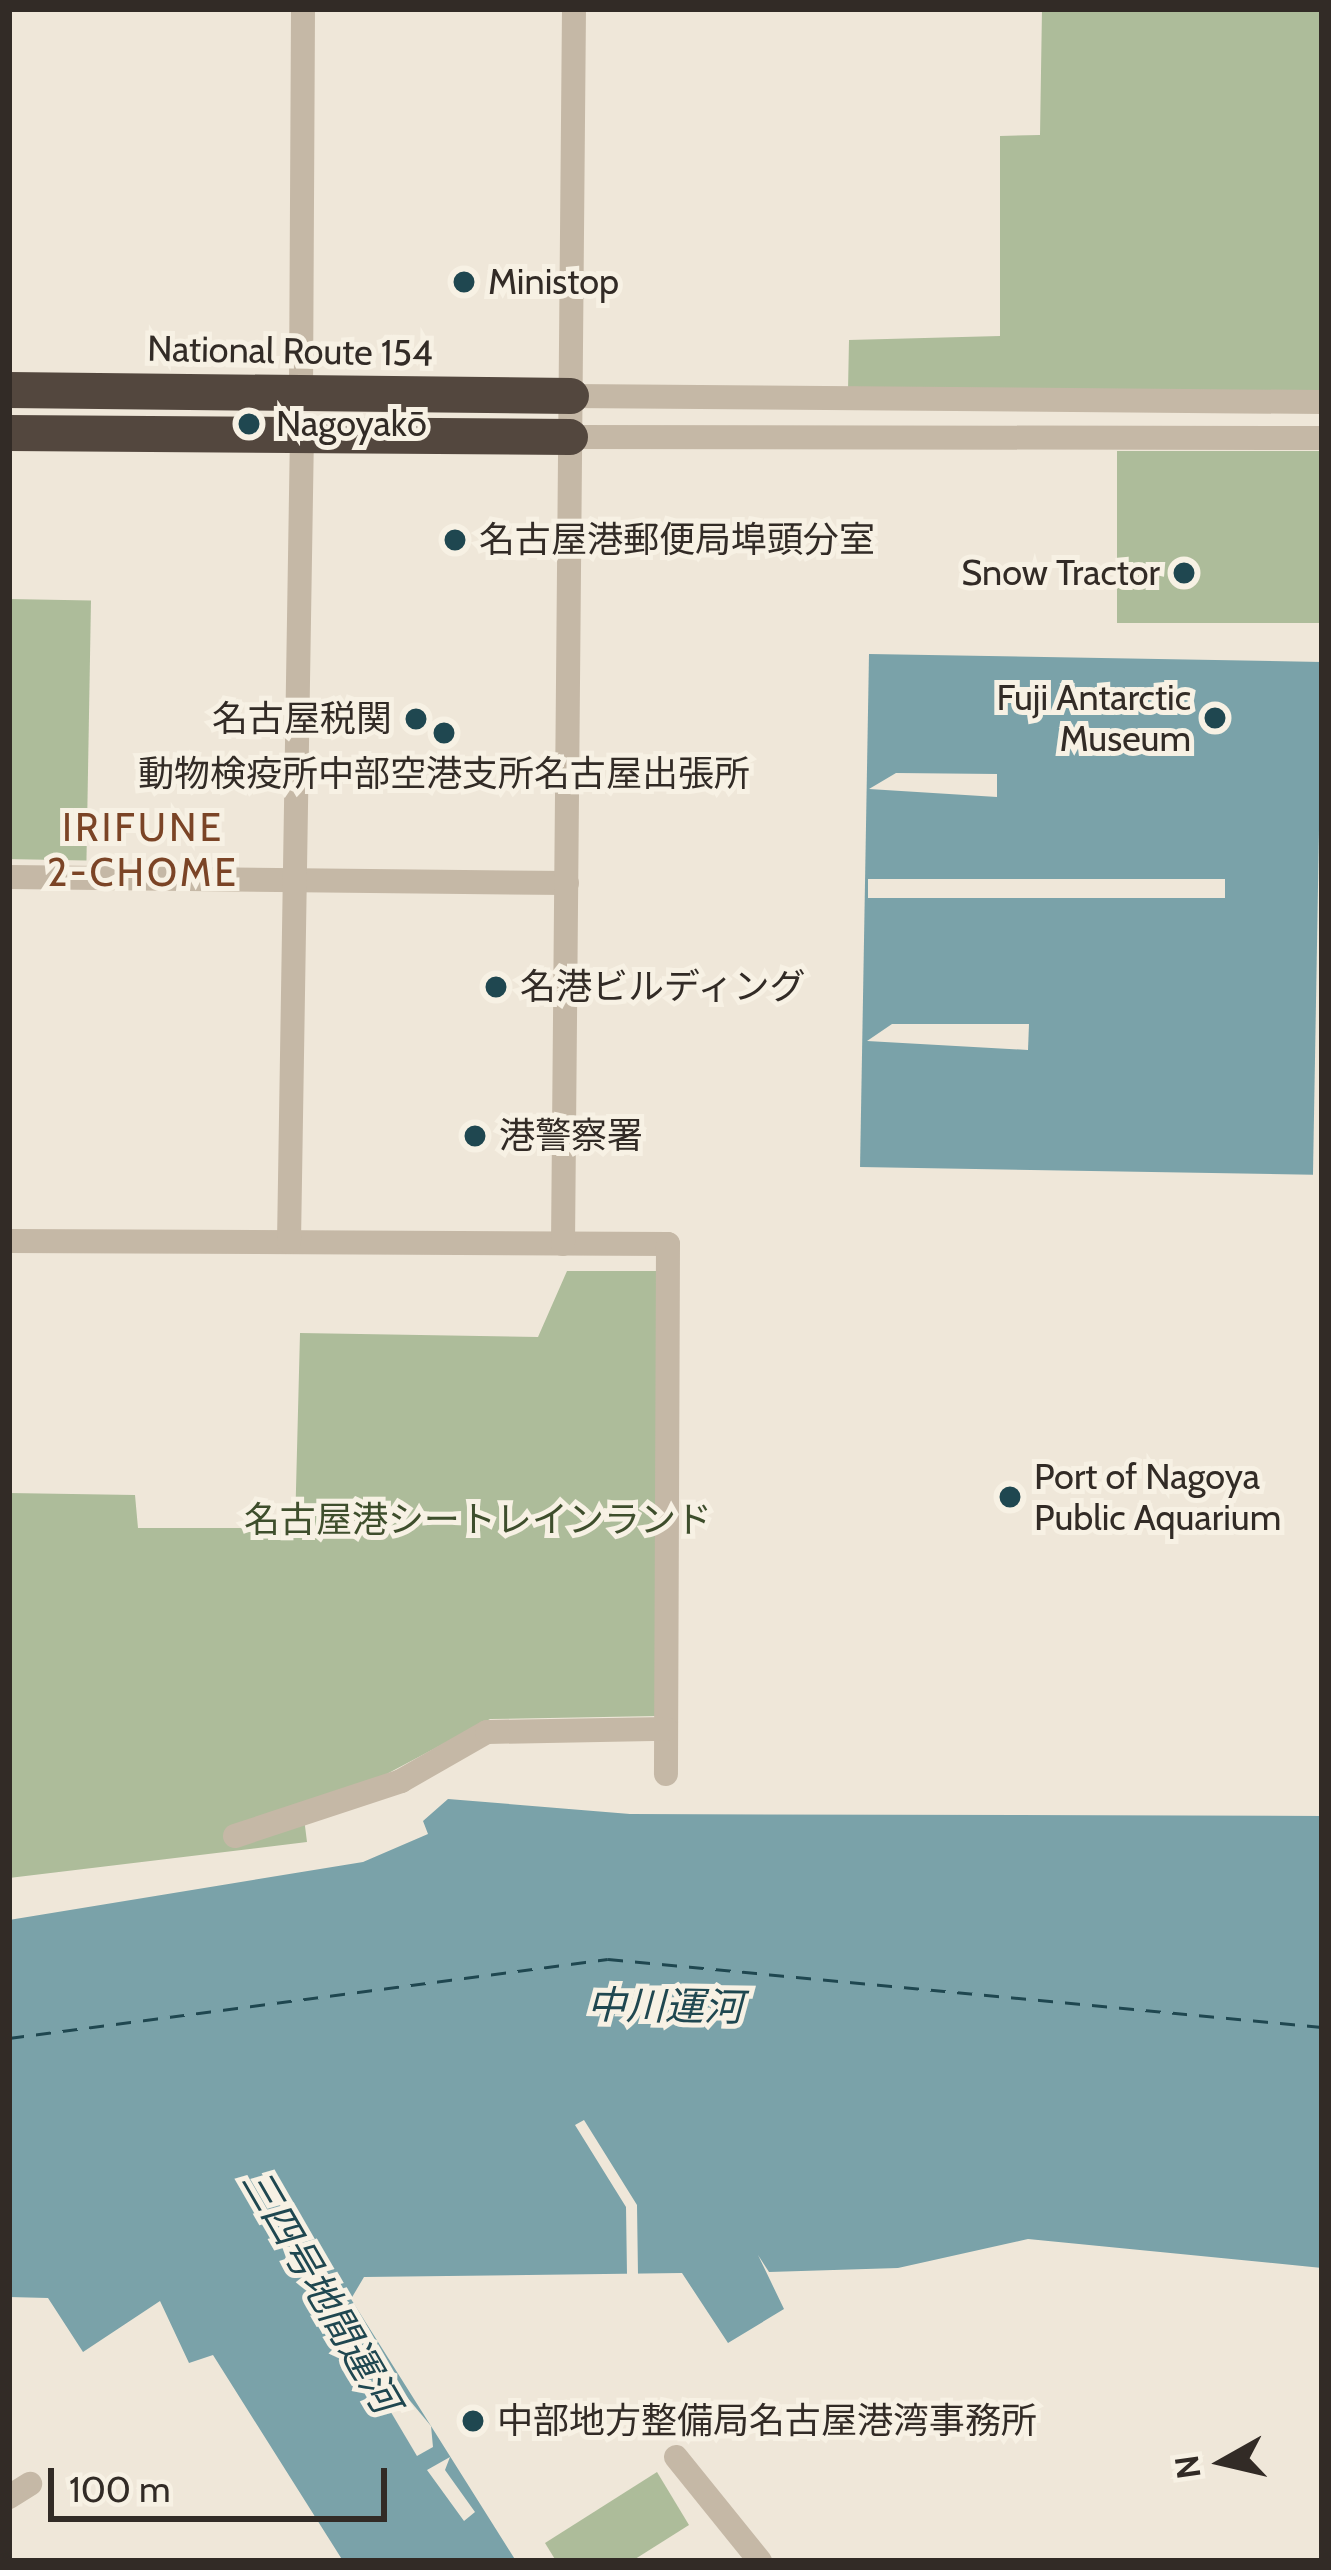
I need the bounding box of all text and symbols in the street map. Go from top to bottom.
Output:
place label: Ministop [488,260,619,304]
marker: Ministop [451,269,477,295]
street label: National Route 154 [147,327,433,375]
place label: Nagoyakō [276,402,427,446]
marker: Nagoyakō [233,408,265,440]
place label: 名古屋港郵便局埠頭分室 [479,518,875,562]
marker: 名古屋港郵便局埠頭分室 [442,527,468,553]
place label: Snow Tractor [961,551,1160,595]
marker: Snow Tractor [1171,560,1197,586]
place label: Fuji Antarctic Museum [997,675,1191,760]
place label: 名古屋税関 [212,697,392,741]
marker: Fuji Antarctic Museum [1202,705,1228,731]
marker: 名古屋税関 [403,706,429,732]
marker: 動物検疫所中部空港支所名古屋出張所 [431,720,457,746]
place label: 動物検疫所中部空港支所名古屋出張所 [138,752,750,796]
district label: IRIFUNE 2-CHOME [47,805,239,896]
place label: 名港ビルディング [520,965,808,1009]
marker: 名港ビルディング [483,974,509,1000]
place label: 港警察署 [499,1114,643,1158]
marker: 港警察署 [462,1123,488,1149]
place label: Port of Nagoya Public Aquarium [1034,1454,1281,1539]
marker: Port of Nagoya Public Aquarium [997,1484,1023,1510]
park label: 名古屋港シートレインランド [244,1498,712,1542]
water label: 中川運河 [587,1981,743,2031]
water label: 三四号地間運河 [232,2161,410,2421]
place label: 中部地方整備局名古屋港湾事務所 [497,2399,1037,2443]
north arrow [1163,2402,1283,2522]
marker: 中部地方整備局名古屋港湾事務所 [460,2408,486,2434]
scale bar [54,2444,393,2518]
text: N [1166,2453,1209,2481]
text: 100 m [69,2467,171,2511]

